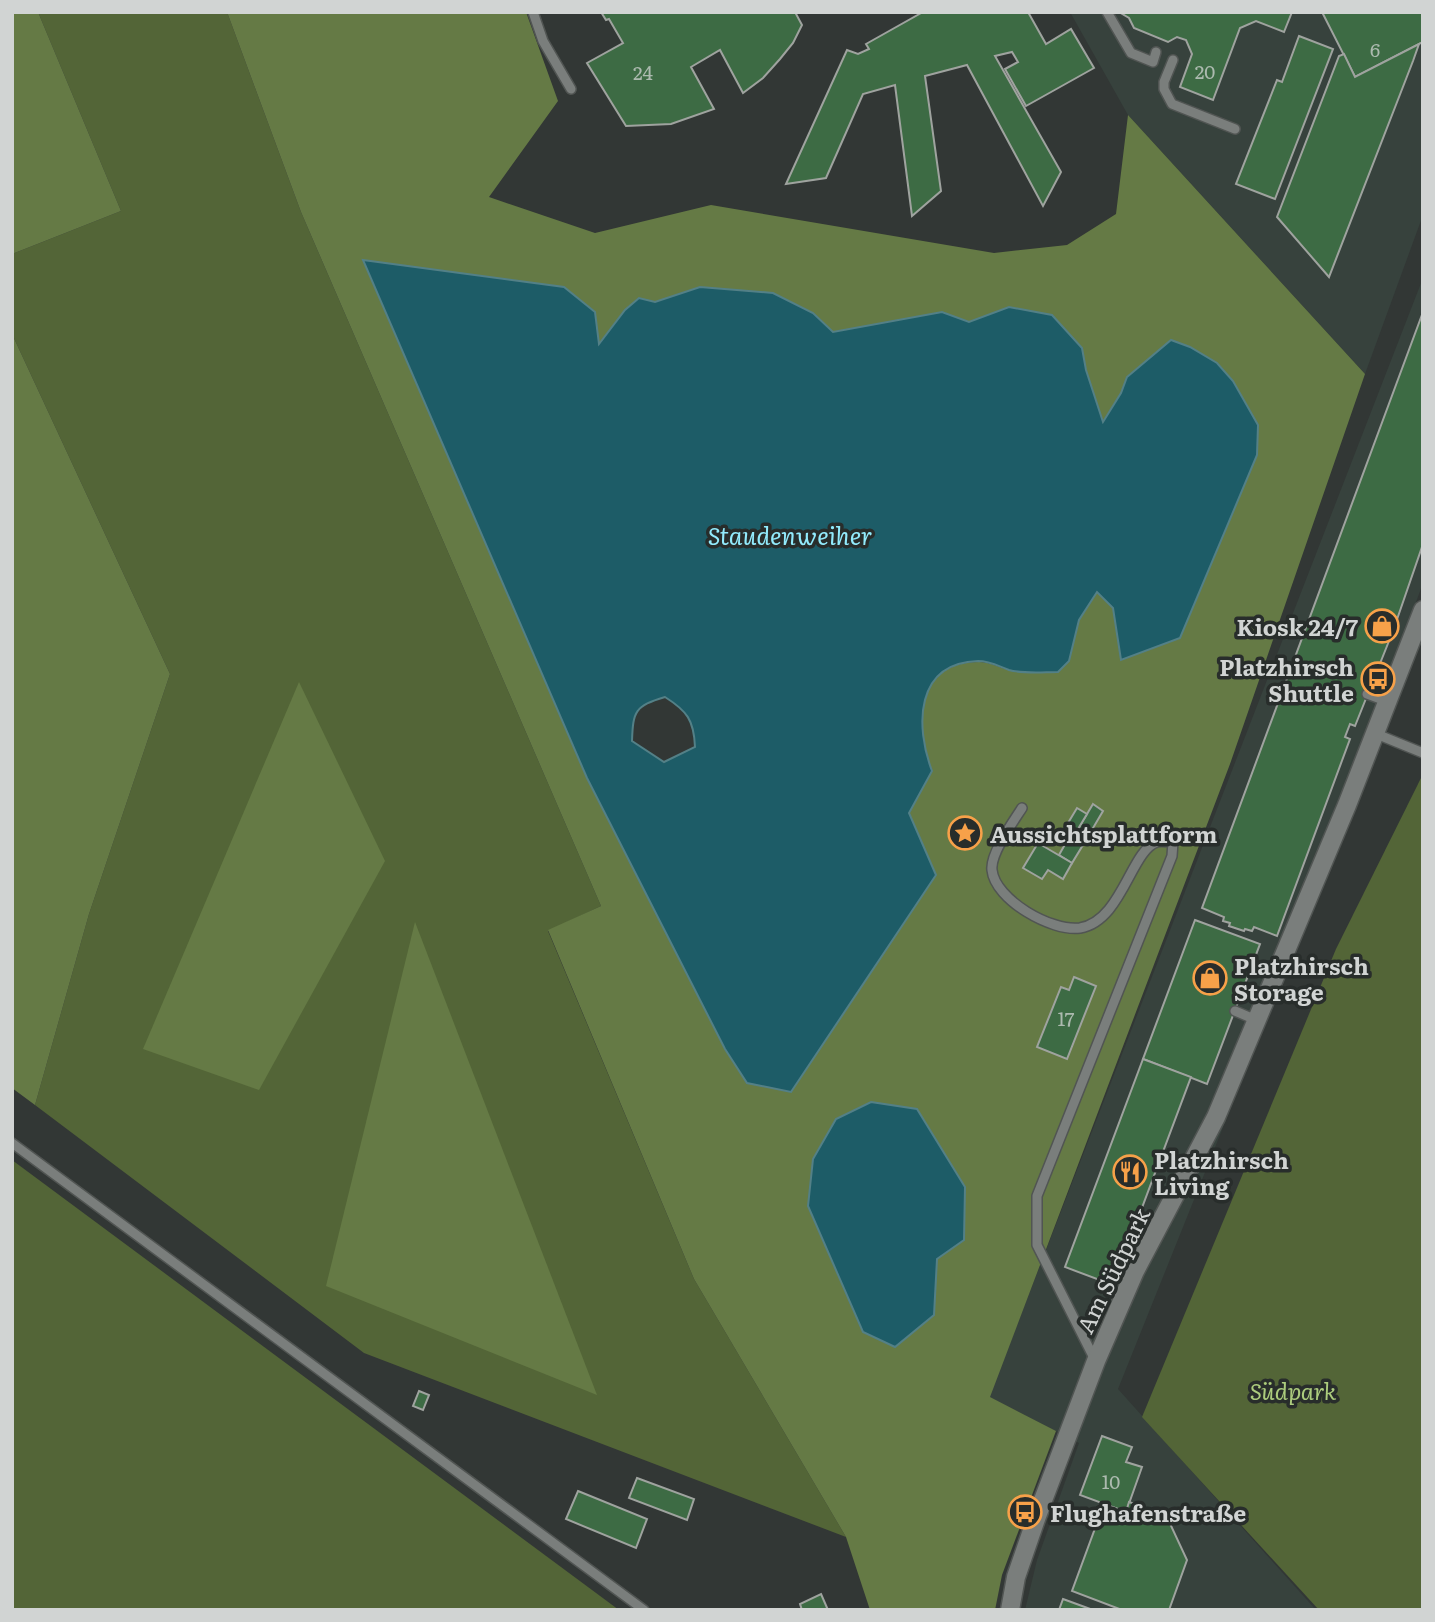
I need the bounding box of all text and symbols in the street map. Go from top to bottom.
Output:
house number: 6 [1370,35,1380,63]
house number: 20 [1195,57,1215,85]
house number: 24 [633,58,654,86]
water label: Staudenweiher [708,517,872,552]
shop icon: Kiosk 24/7 [1363,607,1401,645]
place label: Kiosk 24/7 [1236,609,1359,643]
place label: Platzhirsch Shuttle [1219,649,1354,709]
bus stop icon: Platzhirsch Shuttle [1359,660,1397,698]
place icon: Aussichtsplattform [946,814,984,852]
place label: Aussichtsplattform [990,816,1217,850]
place label: Platzhirsch Storage [1234,948,1369,1008]
shop icon: Platzhirsch Storage [1191,959,1229,997]
house number: 17 [1058,1004,1075,1032]
place label: Platzhirsch Living [1154,1142,1289,1202]
restaurant icon: Platzhirsch Living [1111,1153,1149,1191]
street label: Am Südpark [1067,1200,1158,1339]
park label: Südpark [1250,1373,1337,1407]
house number: 10 [1102,1467,1120,1495]
bus stop icon: Flughafenstraße [1006,1493,1044,1531]
place label: Flughafenstraße [1050,1495,1246,1529]

